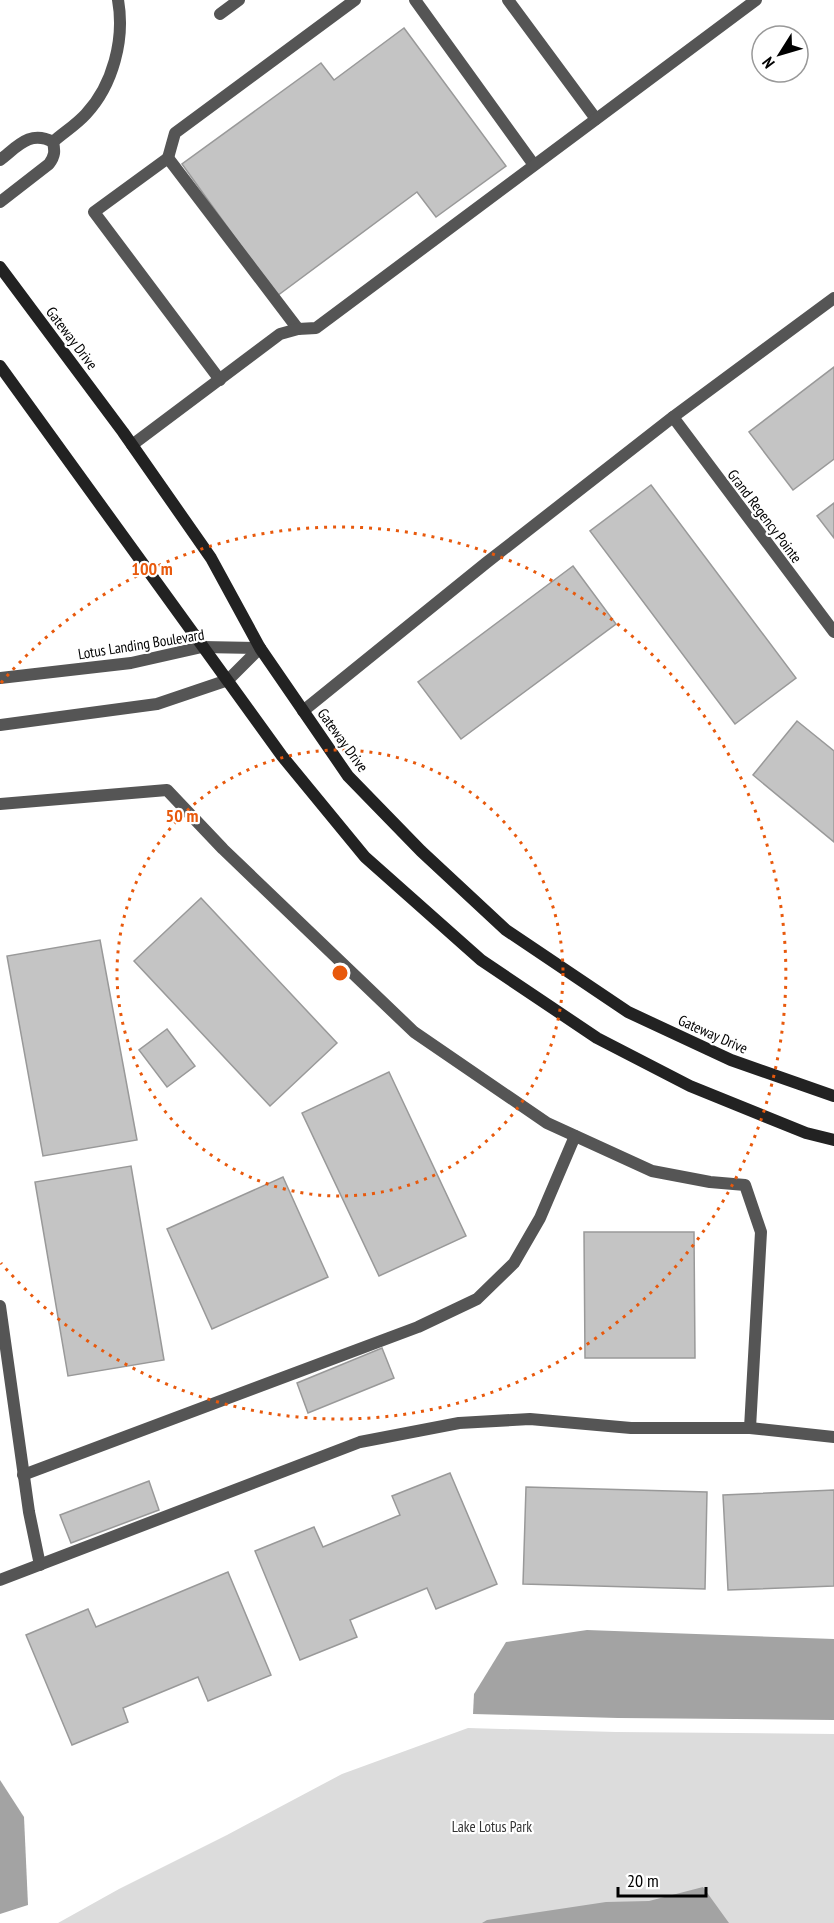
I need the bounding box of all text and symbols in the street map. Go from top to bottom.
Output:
north arrow [750,24,810,84]
text: N [757,54,779,72]
street label: Gateway Drive [42,303,102,373]
street label: Grand Regency Pointe [724,466,806,566]
text: 100 m [131,557,173,580]
street label: Lotus Landing Boulevard [77,625,205,663]
street label: Gateway Drive [314,705,372,775]
text: 50 m [166,804,198,827]
centre of rings [330,963,350,983]
street label: Gateway Drive [675,1010,751,1058]
park label: Lake Lotus Park [452,1817,532,1836]
scale bar [618,1860,706,1898]
text: 20 m [627,1869,659,1892]

